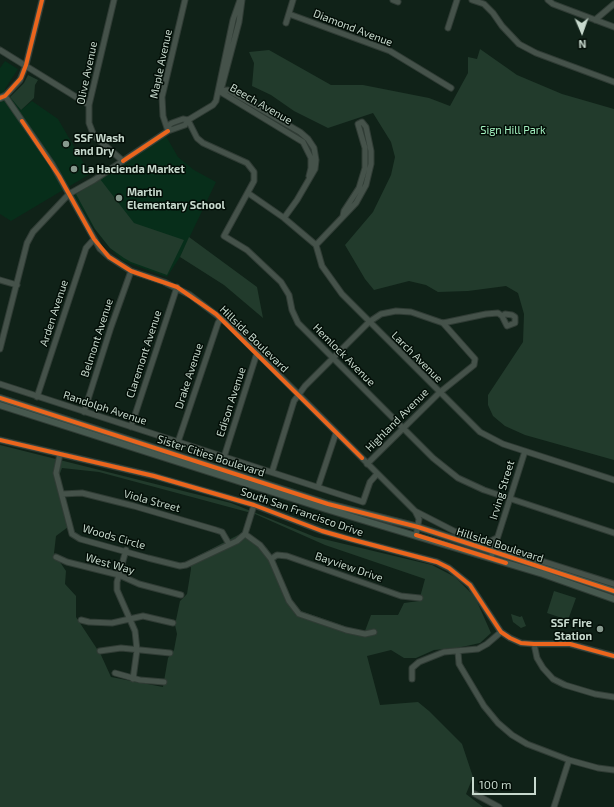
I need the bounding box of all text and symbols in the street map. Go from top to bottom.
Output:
street label: Diamond Avenue [311,7,395,49]
north arrow [562,12,602,52]
street label: Maple Avenue [147,28,175,100]
text: N [578,38,587,51]
street label: Olive Avenue [74,40,100,106]
street label: Beech Avenue [228,81,294,127]
park label: Sign Hill Park [480,123,546,137]
place label: SSF Wash and Dry [74,131,125,157]
marker: SSF Wash and Dry [61,139,71,149]
place label: La Hacienda Market [82,162,185,176]
marker: La Hacienda Market [69,164,79,174]
place label: Martin Elementary School [127,185,225,211]
marker: Martin Elementary School [114,193,124,203]
street label: Arden Avenue [37,278,71,348]
street label: Belmont Avenue [78,297,116,379]
street label: Hillside Boulevard [217,303,291,375]
street label: Claremont Avenue [124,308,164,400]
street label: Hemlock Avenue [310,321,378,389]
street label: Larch Avenue [389,329,445,385]
street label: Drake Avenue [172,341,206,411]
street label: Edison Avenue [213,365,249,439]
street label: Highland Avenue [363,386,431,454]
street label: Randolph Avenue [62,388,148,428]
street label: Sister Cities Boulevard [156,432,266,480]
street label: Irving Street [487,459,517,521]
street label: South San Francisco Drive [239,485,365,539]
street label: Viola Street [122,487,182,515]
street label: Woods Circle [81,522,147,552]
street label: Hillside Boulevard [455,525,545,565]
street label: Bayview Drive [313,549,385,585]
street label: West Way [84,551,136,577]
place label: SSF Fire Station [551,616,592,642]
marker: SSF Fire Station [595,624,605,634]
scale bar [474,769,538,795]
text: 100 m [479,777,511,791]

